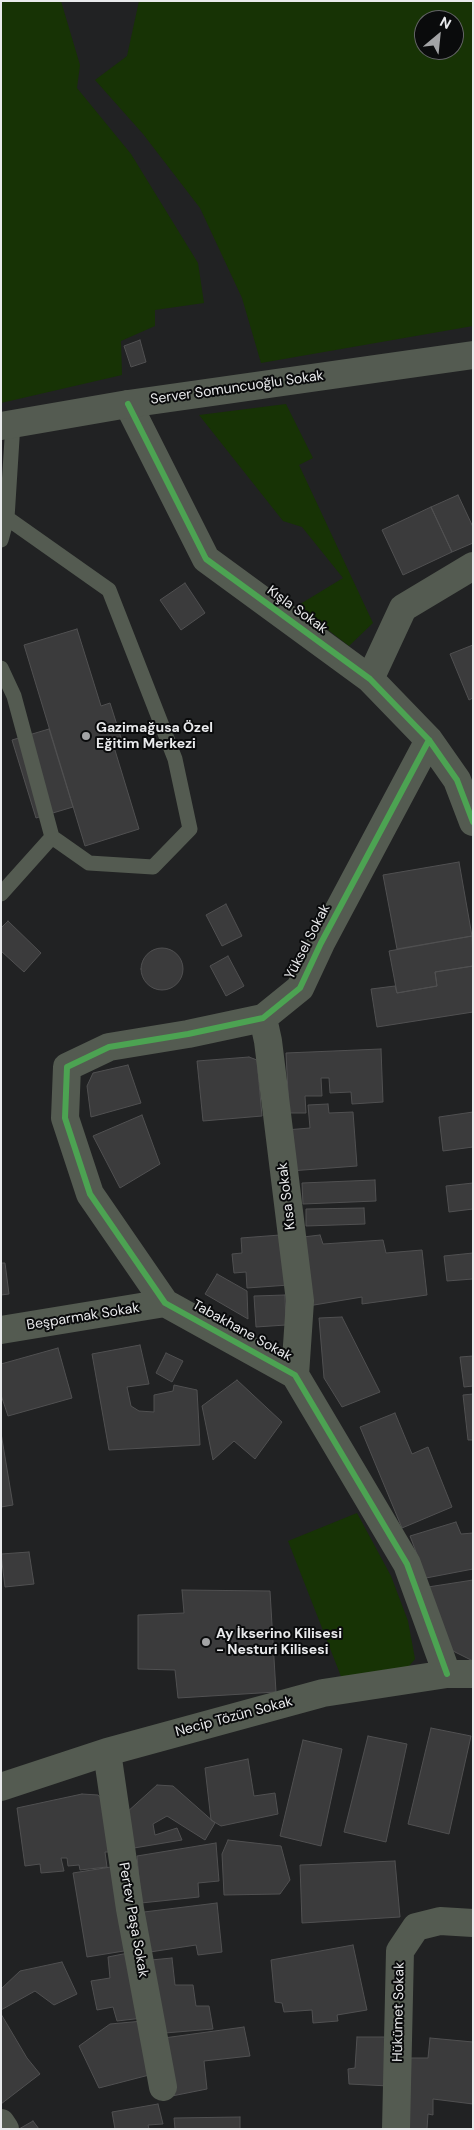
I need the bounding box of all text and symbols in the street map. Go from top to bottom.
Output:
north arrow [414,10,464,60]
text: N [437,12,454,33]
street label: Server Somuncuoğlu Sokak [149,368,325,408]
street label: Kışla Sokak [263,582,331,638]
place label: Gazimağusa Özel Eğitim Merkezi [96,720,213,752]
marker: Gazimağusa Özel Eğitim Merkezi [80,730,92,742]
street label: Yüksel Sokak [282,902,334,982]
street label: Kısa Sokak [275,1161,299,1231]
street label: Tabakhane Sokak [189,1297,295,1365]
street label: Beşparmak Sokak [25,1300,141,1334]
place label: Ay İkserino Kilisesi - Nesturi Kilisesi [216,1626,342,1658]
marker: Ay İkserino Kilisesi - Nesturi Kilisesi [200,1636,212,1648]
street label: Necip Tözün Sokak [174,1693,294,1741]
street label: Pertev Paşa Sokak [115,1861,151,1979]
street label: Hükümet Sokak [390,1962,408,2062]

